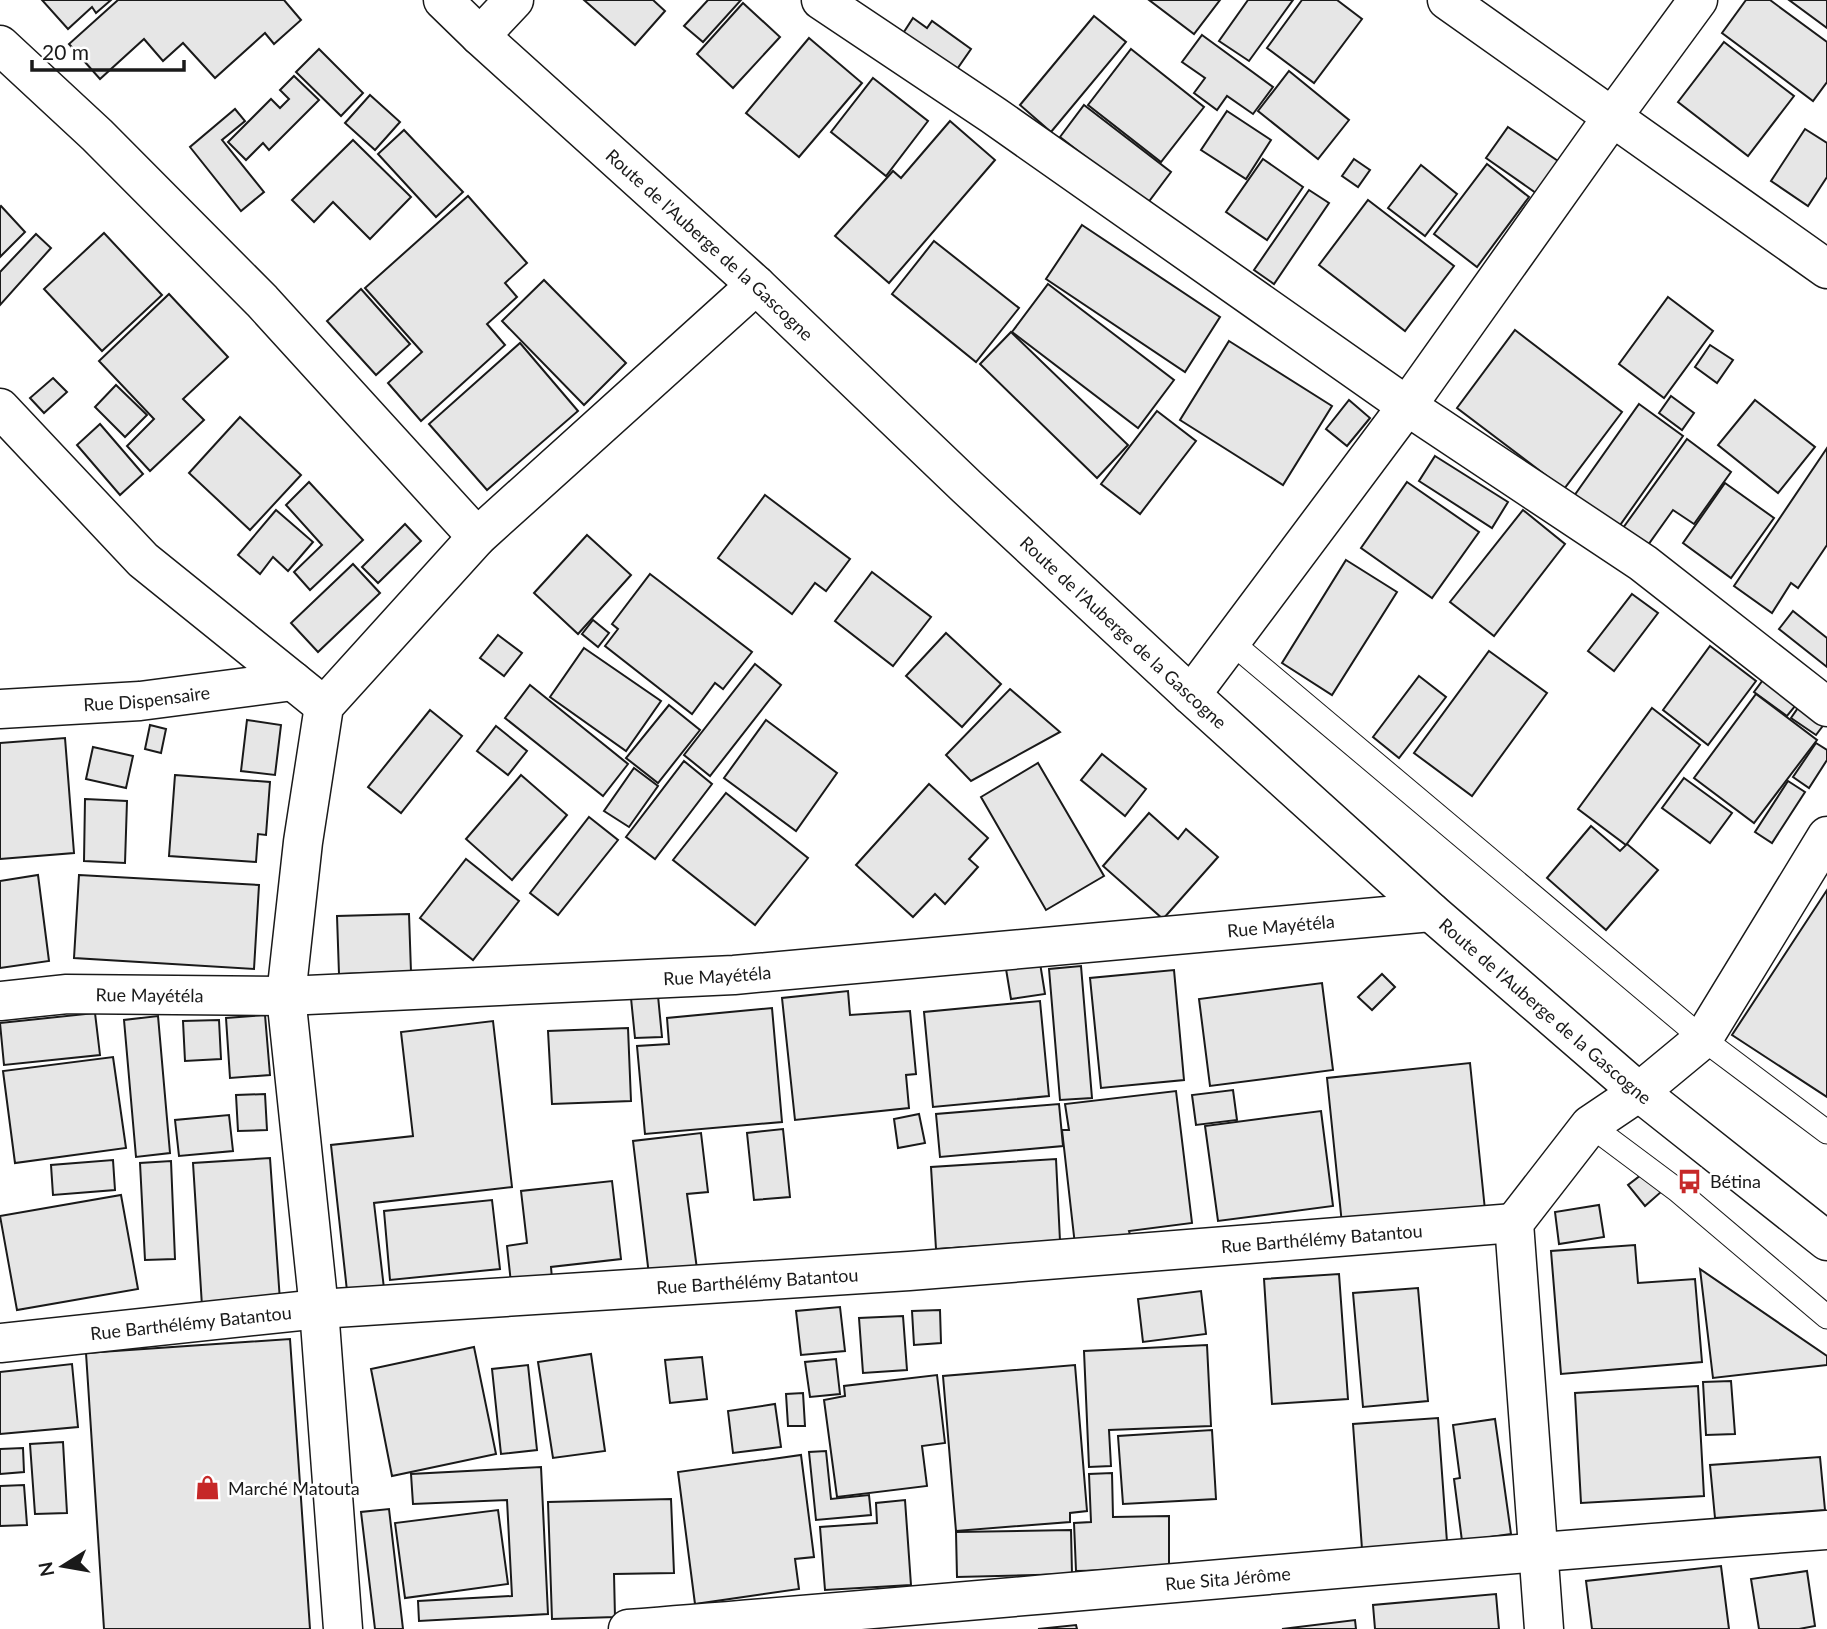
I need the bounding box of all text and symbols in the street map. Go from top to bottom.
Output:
scale bar [32,28,184,72]
text: 20 m [42,39,89,64]
street label: Route de l'Auberge de la Gascogne [602,144,818,345]
street label: Route de l'Auberge de la Gascogne [1016,531,1231,733]
street label: Rue Dispensaire [83,681,211,715]
street label: Rue Mayétéla [1226,910,1336,941]
street label: Route de l'Auberge de la Gascogne [1435,913,1656,1109]
street label: Rue Mayétéla [663,961,772,989]
street label: Rue Mayétéla [96,983,204,1006]
bus stop icon: Bétina [1676,1167,1704,1195]
place label: Bétina [1710,1170,1761,1192]
street label: Rue Barthélémy Batantou [1220,1219,1423,1257]
street label: Rue Barthélémy Batantou [656,1263,859,1298]
street label: Rue Barthélémy Batantou [89,1301,293,1344]
shop icon: Marché Matouta [194,1474,222,1502]
place label: Marché Matouta [228,1477,360,1499]
north arrow [28,1531,98,1601]
text: N [33,1560,59,1579]
street label: Rue Sita Jérôme [1164,1562,1292,1595]

